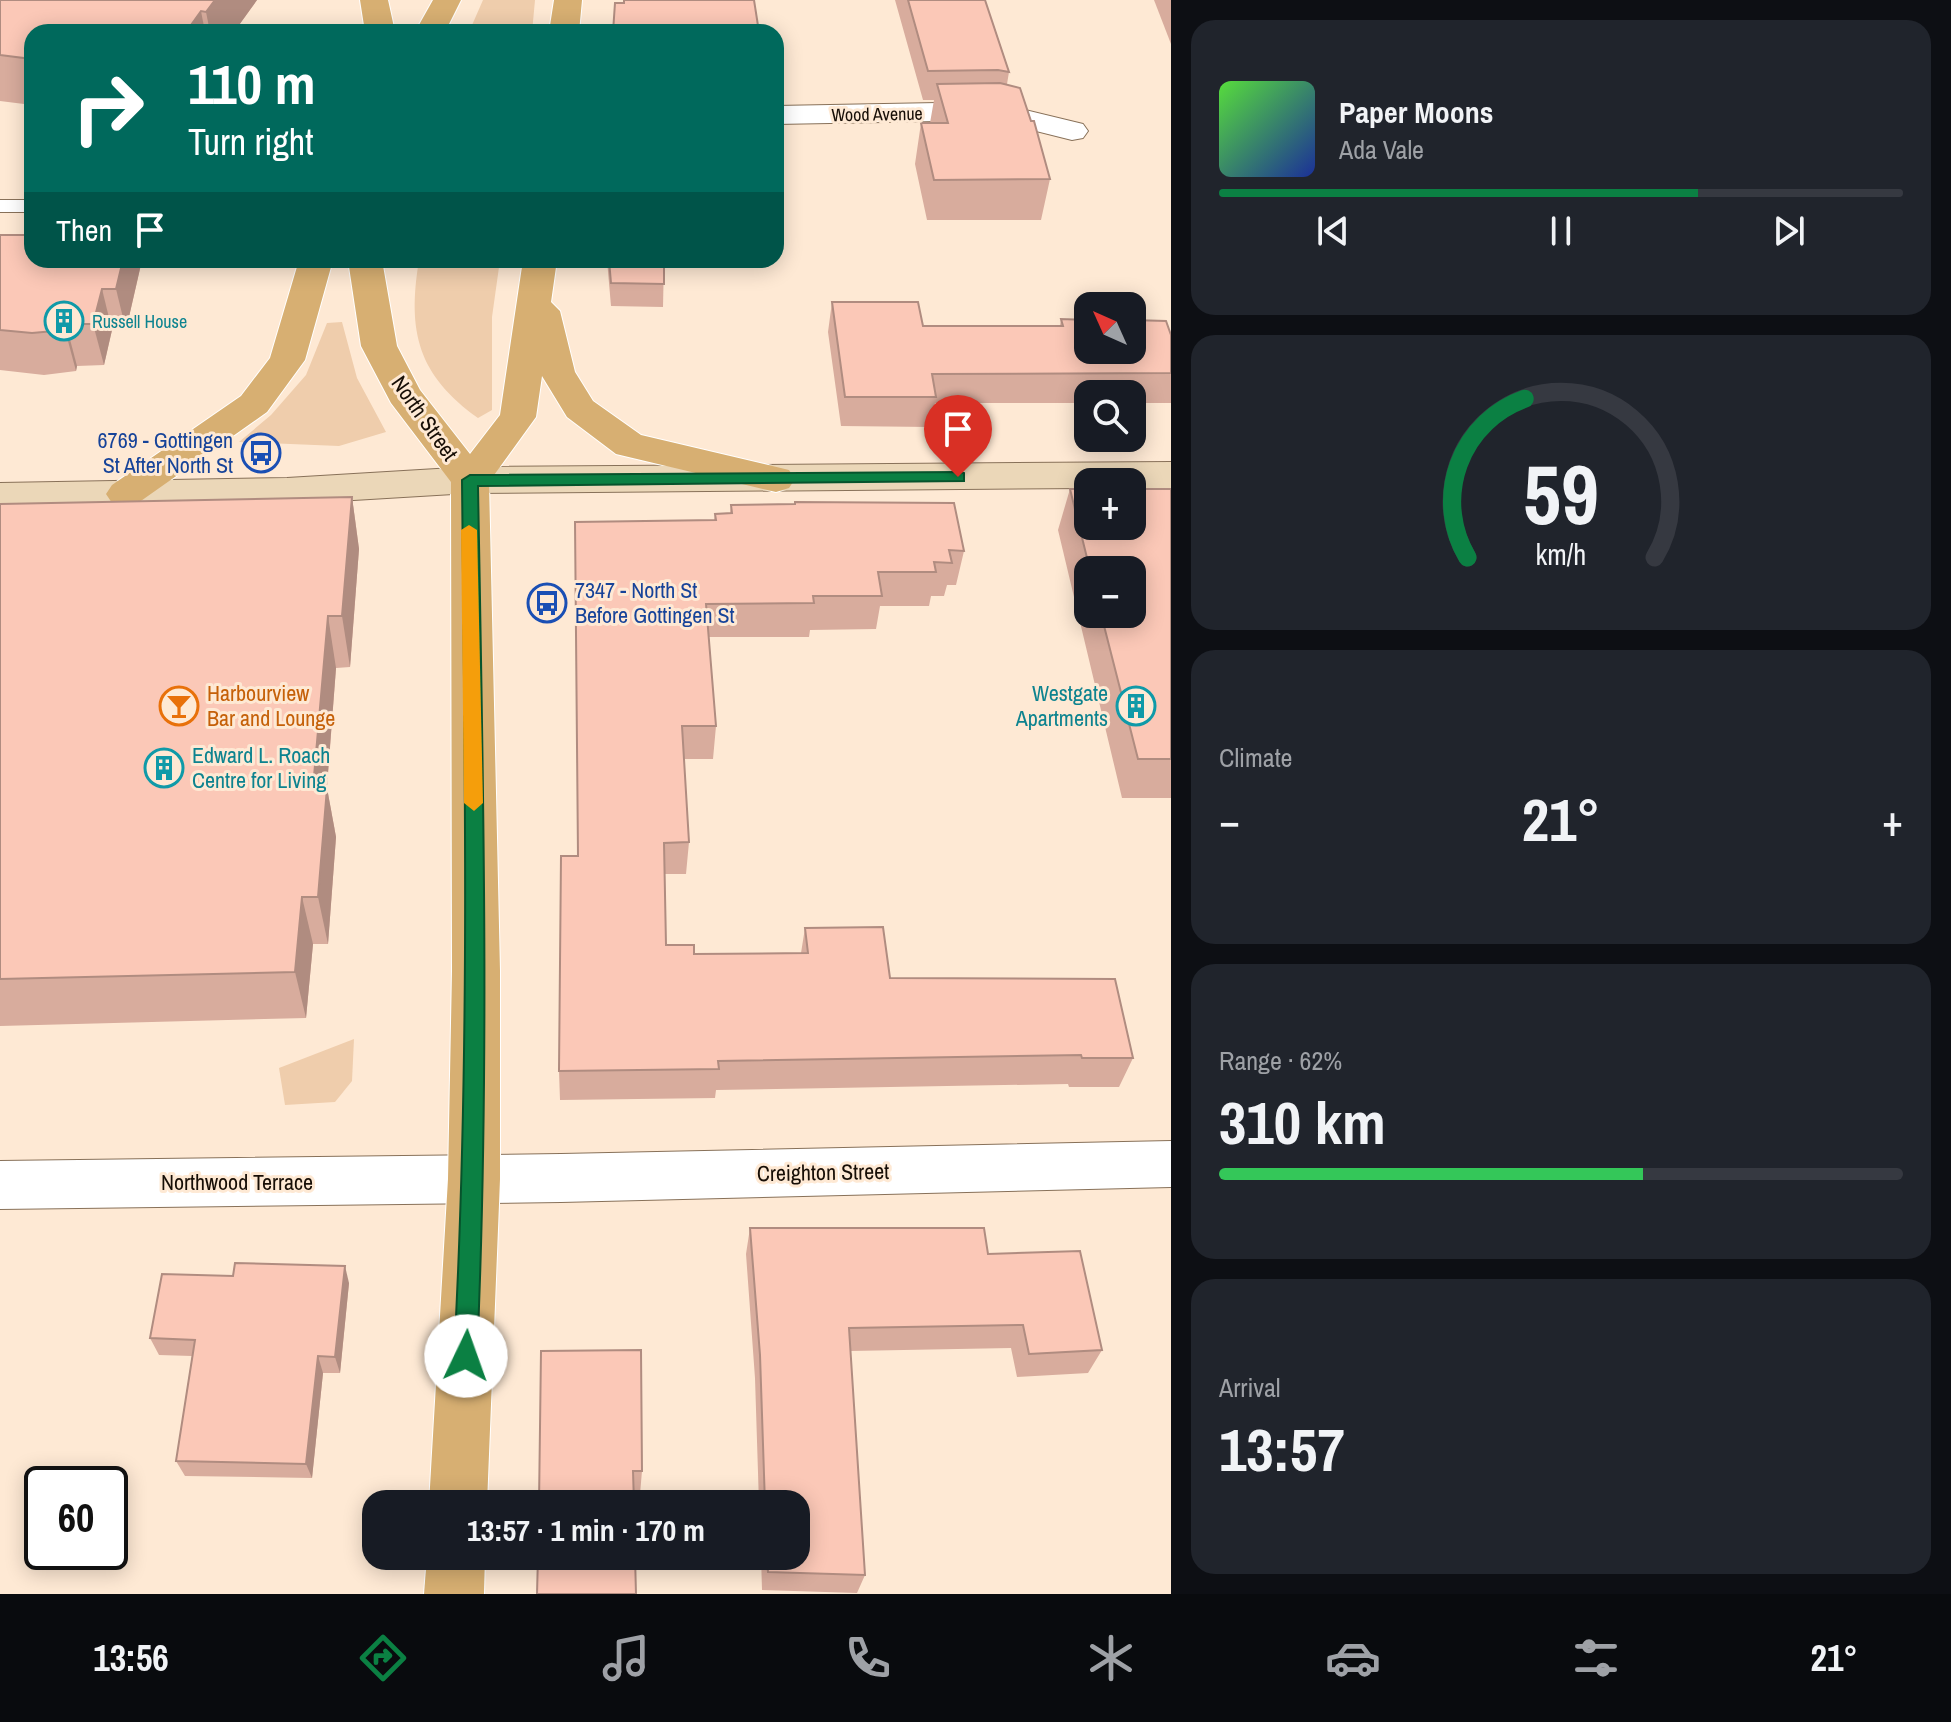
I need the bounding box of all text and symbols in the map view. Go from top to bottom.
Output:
text: 110 m [188,46,316,121]
icon: right [56,56,160,160]
text: Paper Moons [1339,92,1493,132]
street label: Wood Avenue [831,101,923,127]
text: Turn right [188,118,313,166]
text: Ada Vale [1339,132,1424,167]
icon: arrive [128,208,172,252]
icon: previous [1311,209,1355,253]
icon: pause [1539,209,1583,253]
icon: next [1767,209,1811,253]
text: Then [56,210,112,250]
north arrow [1074,292,1146,364]
map controls [1074,292,1146,628]
building icon: Russell House [43,300,85,342]
place label: Russell House [92,309,187,334]
street label: North Street [385,370,465,466]
button: search [1074,380,1146,452]
pin [924,395,992,477]
icon: arrive [936,407,980,451]
place label: 6769 - Gottingen St After North St [98,425,233,480]
bus stop icon: 6769 - Gottingen St After North St [240,432,282,474]
text: 59 [1523,438,1599,550]
button: + [1074,468,1146,540]
text: km/h [1536,535,1586,574]
button: − [1074,556,1146,628]
place label: 7347 - North St Before Gottingen St [575,575,734,630]
bus stop icon: 7347 - North St Before Gottingen St [526,582,568,624]
place label: Harbourview Bar and Lounge [207,678,335,733]
place label: Westgate Apartments [1015,678,1108,733]
bar icon: Harbourview Bar and Lounge [158,685,200,727]
building icon: Westgate Apartments [1115,685,1157,727]
place label: Edward L. Roach Centre for Living [192,740,330,795]
text: Climate [1219,740,1292,775]
building icon: Edward L. Roach Centre for Living [143,747,185,789]
text: 21° [1522,779,1600,860]
text: − [1219,790,1240,850]
text: + [1882,790,1903,850]
text: Range · 62% [1219,1043,1342,1078]
text: 310 km [1219,1082,1386,1163]
street label: Creighton Street [757,1156,889,1188]
street label: Northwood Terrace [161,1167,313,1197]
position arrow [424,1314,508,1398]
text: Arrival [1219,1370,1281,1405]
text: 13:57 [1219,1409,1345,1490]
speed limit sign: 60 [24,1466,128,1570]
text: 13:57 · 1 min · 170 m [467,1510,705,1550]
icon: directions [355,1630,411,1686]
icon: music [598,1630,654,1686]
icon: phone [840,1630,896,1686]
icon: climate [1083,1630,1139,1686]
icon: car [1325,1630,1381,1686]
icon: filters [1568,1630,1624,1686]
text: 13:56 [93,1634,169,1682]
text: 21° [1810,1634,1858,1682]

